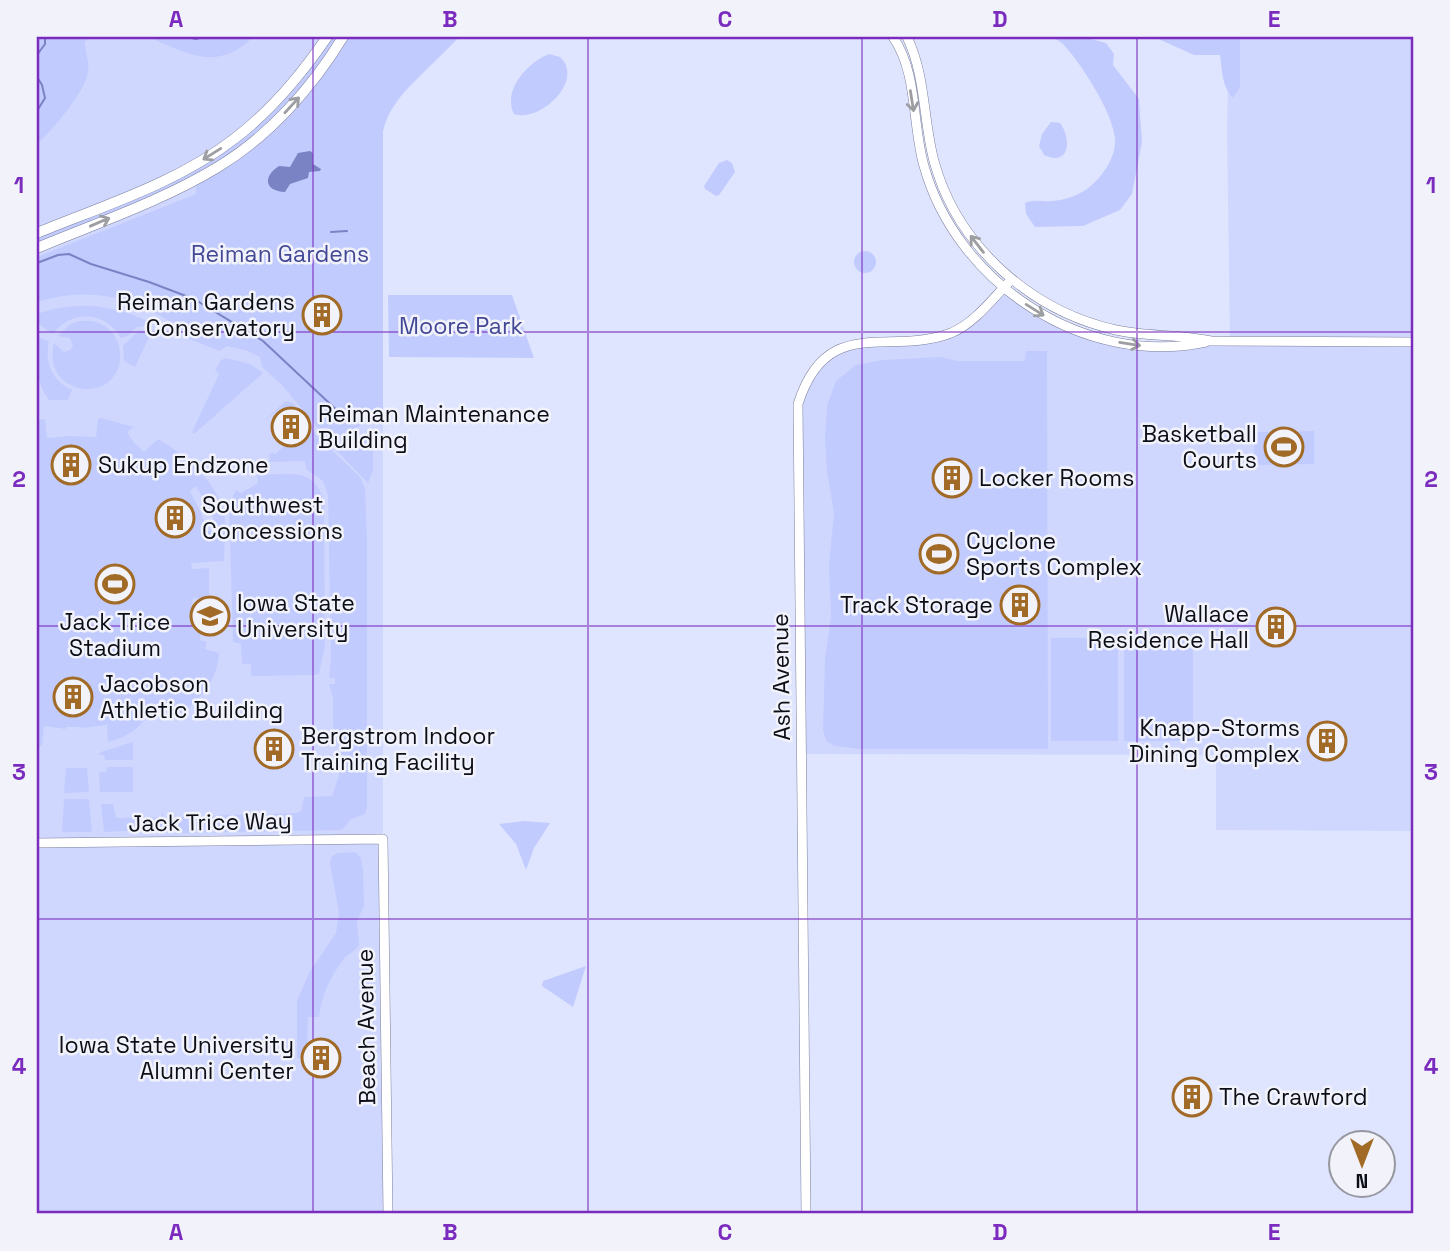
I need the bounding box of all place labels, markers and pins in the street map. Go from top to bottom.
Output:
place label: Reiman Gardens Conservatory [117,287,295,343]
building icon: Reiman Gardens Conservatory [301,294,343,336]
place label: Reiman Maintenance Building [318,399,550,455]
building icon: Reiman Maintenance Building [270,406,312,448]
place label: Basketball Courts [1142,419,1257,475]
sports icon: Basketball Courts [1263,426,1305,468]
building icon: Sukup Endzone [50,444,92,486]
place label: Sukup Endzone [98,450,269,480]
building icon: Locker Rooms [931,457,973,499]
place label: Locker Rooms [979,463,1134,493]
place label: Southwest Concessions [202,490,343,546]
building icon: Southwest Concessions [154,497,196,539]
place label: Cyclone Sports Complex [966,526,1142,582]
sports icon: Cyclone Sports Complex [918,533,960,575]
sports icon: Jack Trice Stadium [94,563,136,605]
building icon: Track Storage [999,584,1041,626]
place label: Iowa State University [237,588,355,644]
place label: Track Storage [840,590,993,620]
school or university icon: Iowa State University [189,595,231,637]
place label: Wallace Residence Hall [1088,599,1249,655]
building icon: Wallace Residence Hall [1255,606,1297,648]
place label: Jack Trice Stadium [60,607,170,663]
place label: Jacobson Athletic Building [100,669,283,725]
building icon: Jacobson Athletic Building [52,676,94,718]
place label: Knapp-Storms Dining Complex [1129,713,1300,769]
building icon: Knapp-Storms Dining Complex [1306,720,1348,762]
place label: Bergstrom Indoor Training Facility [301,721,495,777]
building icon: Bergstrom Indoor Training Facility [253,728,295,770]
place label: Iowa State University Alumni Center [59,1030,294,1086]
building icon: Iowa State University Alumni Center [300,1037,342,1079]
building icon: The Crawford [1171,1076,1213,1118]
place label: The Crawford [1219,1082,1368,1112]

